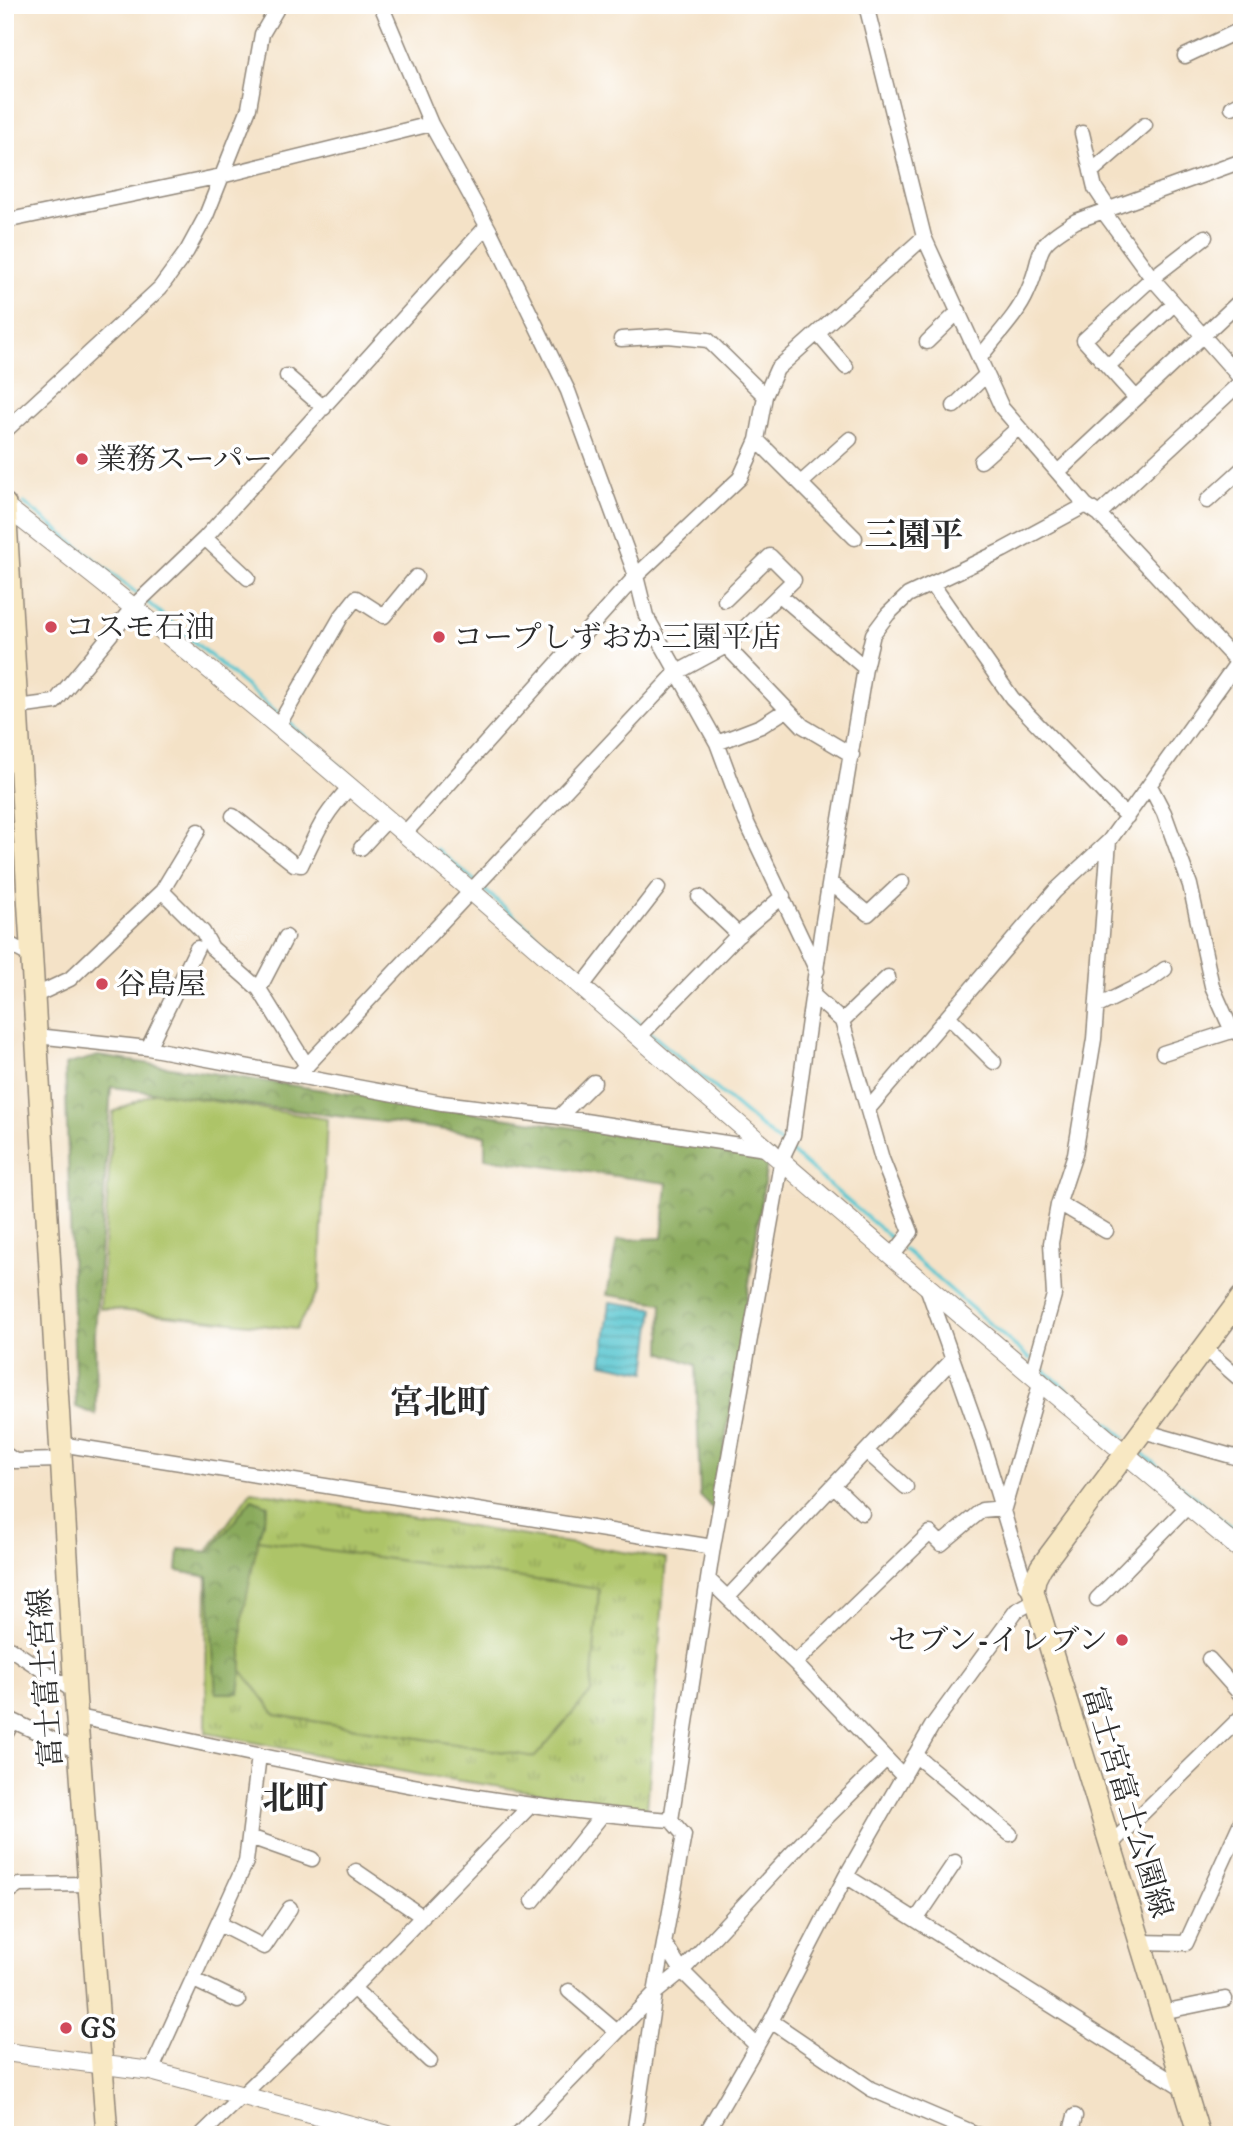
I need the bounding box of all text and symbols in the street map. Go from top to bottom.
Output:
place label: 業務スーパー [96,442,273,479]
marker: 業務スーパー [74,451,90,467]
district label: 三園平 [865,516,964,557]
place label: コスモ石油 [65,610,215,647]
marker: コスモ石油 [43,619,59,635]
place label: コープしずおか三園平店 [453,620,782,657]
marker: コープしずおか三園平店 [431,629,447,645]
place label: 谷島屋 [116,967,206,1004]
marker: 谷島屋 [94,976,110,992]
district label: 宮北町 [391,1383,490,1424]
street label: 富士富士宮線 [22,1587,71,1769]
place label: セブン-イレブン [888,1623,1108,1660]
marker: セブン-イレブン [1114,1632,1130,1648]
street label: 富士宮富士公園線 [1074,1682,1179,1923]
district label: 北町 [262,1779,328,1820]
place label: GS [80,2011,117,2048]
marker: GS [58,2020,74,2036]

